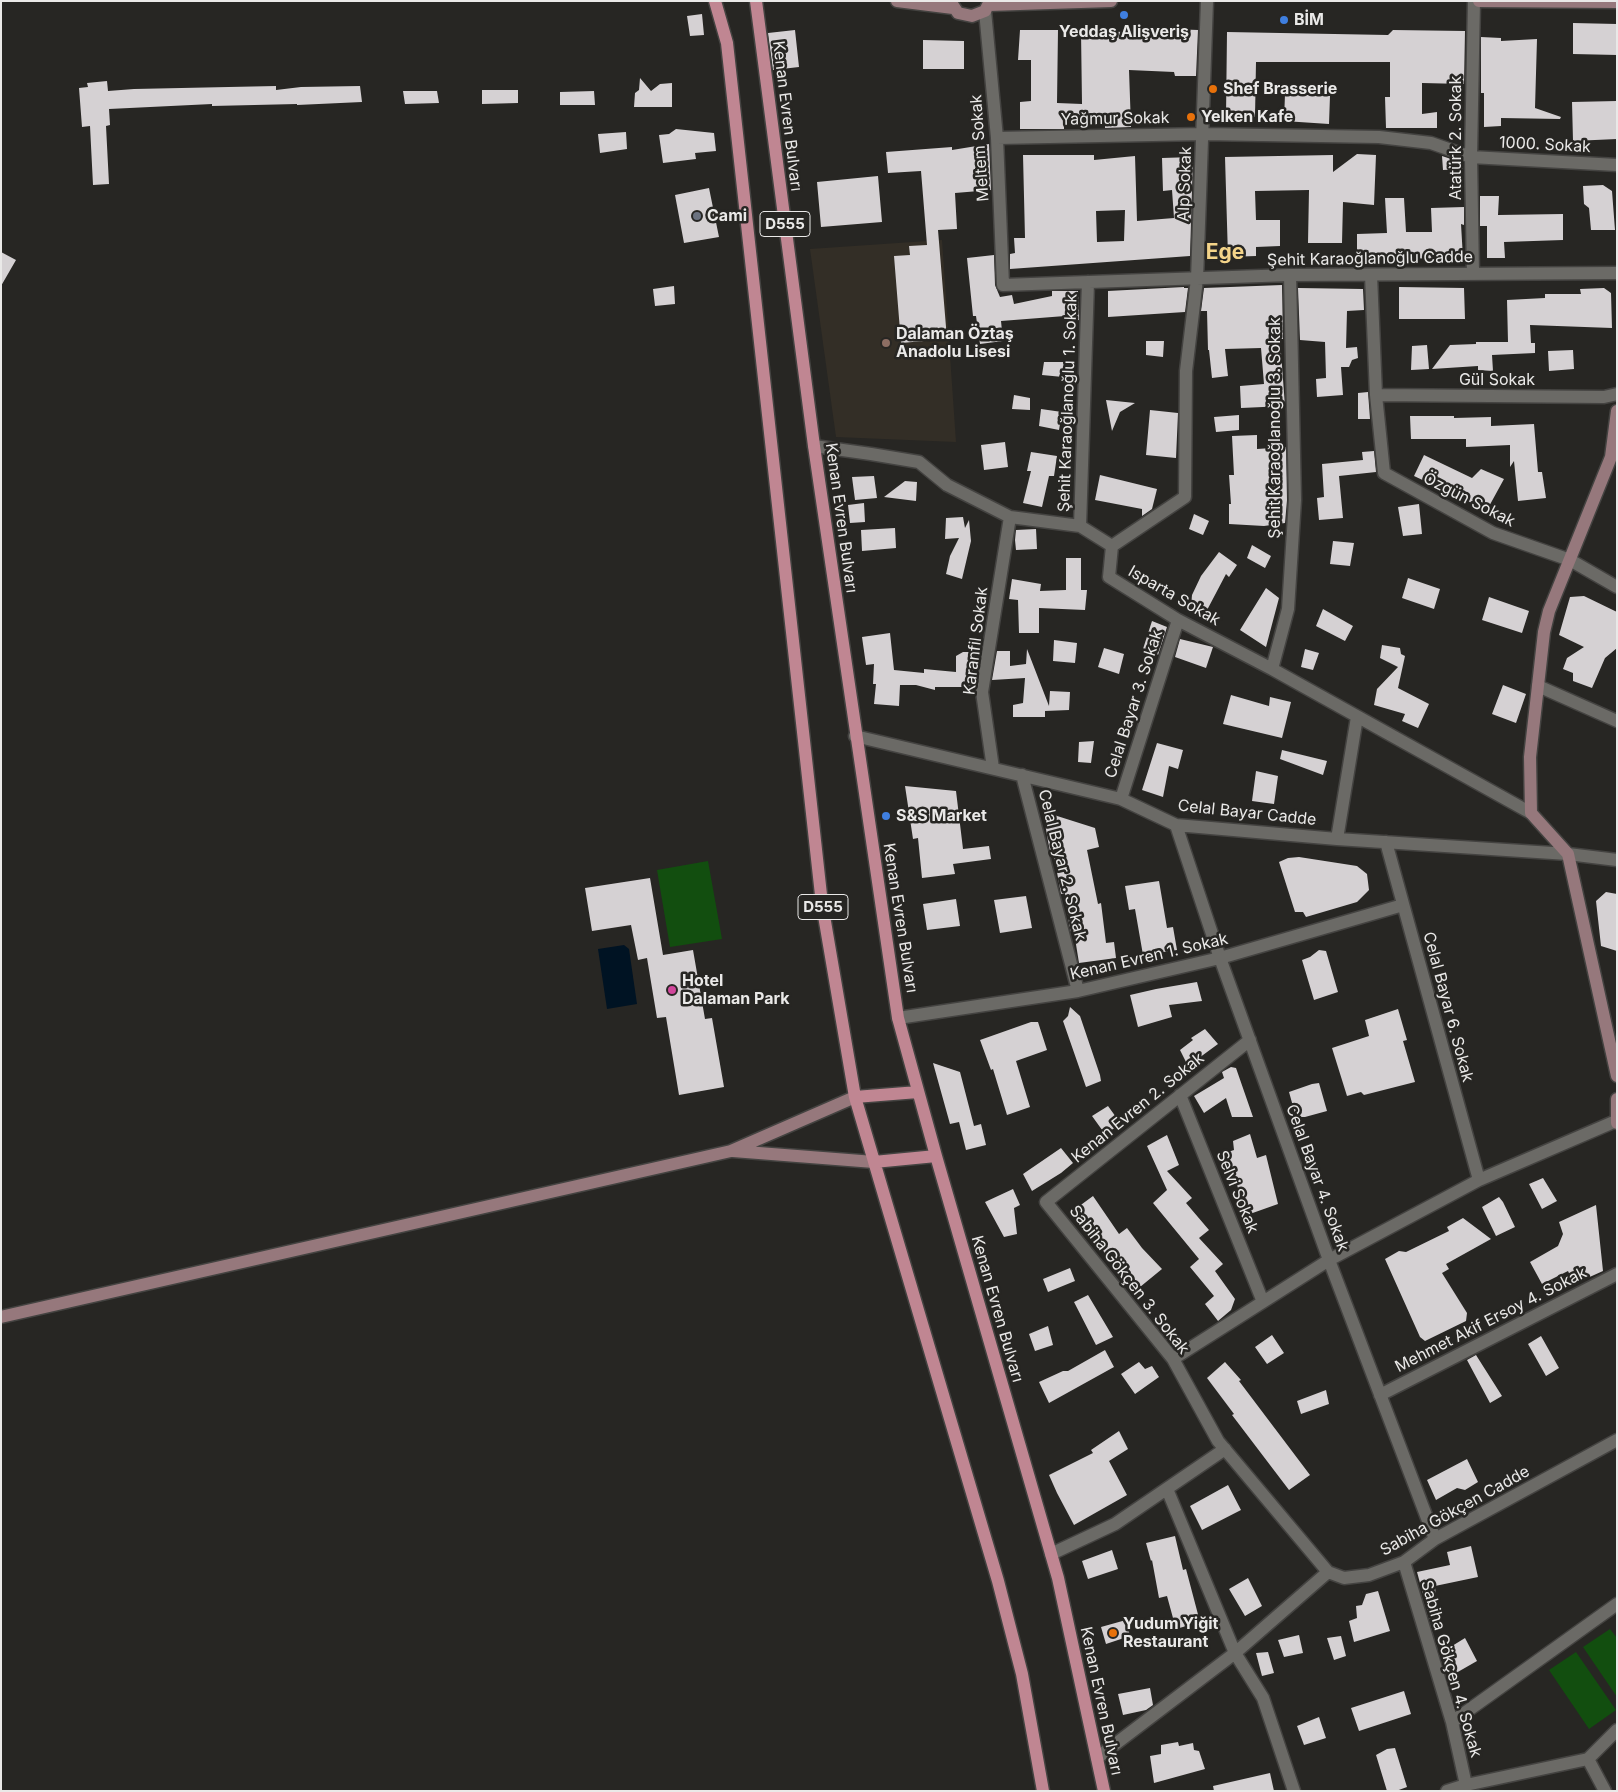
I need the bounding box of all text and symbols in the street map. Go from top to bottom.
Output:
marker: Yeddaş Alişveriş [1118,9,1130,21]
place label: BİM [1294,10,1324,30]
marker: BİM [1278,14,1290,26]
place label: Yeddaş Alişveriş [1059,22,1189,42]
street label: Kenan Evren Bulvarı [768,40,806,192]
street label: Atatürk 2. Sokak [1446,76,1466,200]
place label: Shef Brasserie [1223,79,1337,99]
marker: Shef Brasserie [1207,83,1219,95]
street label: Meltem Sokak [967,94,993,202]
place label: Yelken Kafe [1201,107,1293,127]
street label: Yağmur Sokak [1060,108,1170,130]
marker: Yelken Kafe [1185,111,1197,123]
street label: 1000. Sokak [1499,133,1591,157]
street label: Alp Sokak [1174,146,1196,222]
place label: Cami [707,206,747,226]
marker: Cami [691,210,703,222]
road number: D555 [760,212,810,236]
district label: Ege [1206,240,1244,266]
street label: Şehit Karaoğlanoğlu Cadde [1267,248,1473,270]
street label: Şehit Karaoğlanoğlu 1. Sokak [1055,294,1081,512]
street label: Şehit Karaoğlanoğlu 3. Sokak [1265,317,1285,539]
place label: Dalaman Öztaş Anadolu Lisesi [896,324,1014,362]
marker: Dalaman Öztaş Anadolu Lisesi [880,337,892,349]
street label: Gül Sokak [1459,370,1535,390]
street label: Kenan Evren Bulvarı [821,442,861,594]
street label: Özgün Sokak [1420,469,1518,531]
street label: Isparta Sokak [1125,562,1223,630]
street label: Karanfil Sokak [960,586,992,696]
street label: Celal Bayar 3. Sokak [1101,627,1167,781]
street label: Celal Bayar 2. Sokak [1034,787,1090,943]
street label: Celal Bayar Cadde [1177,796,1317,830]
place label: S&S Market [896,806,987,826]
marker: S&S Market [880,810,892,822]
street label: Kenan Evren Bulvarı [879,842,921,994]
road number: D555 [798,894,848,920]
street label: Kenan Evren 1. Sokak [1068,929,1230,985]
street label: Celal Bayar 6. Sokak [1419,930,1477,1084]
place label: Hotel Dalaman Park [682,971,790,1009]
marker: Hotel Dalaman Park [666,984,678,996]
street label: Kenan Evren 2. Sokak [1068,1049,1208,1167]
street label: Celal Bayar 4. Sokak [1281,1102,1353,1254]
street label: Selvi Sokak [1212,1148,1262,1236]
street label: Sabiha Gökçen 3. Sokak [1065,1202,1193,1358]
street label: Kenan Evren Bulvarı [967,1234,1027,1384]
street label: Mehmet Akif Ersoy 4. Sokak [1392,1263,1590,1377]
street label: Sabiha Gökçen Cadde [1377,1462,1533,1560]
street label: Sabiha Gökçen 4. Sokak [1416,1578,1486,1760]
place label: Yudum Yiğit Restaurant [1123,1614,1218,1652]
street label: Kenan Evren Bulvarı [1076,1625,1126,1777]
marker: Yudum Yiğit Restaurant [1107,1627,1119,1639]

